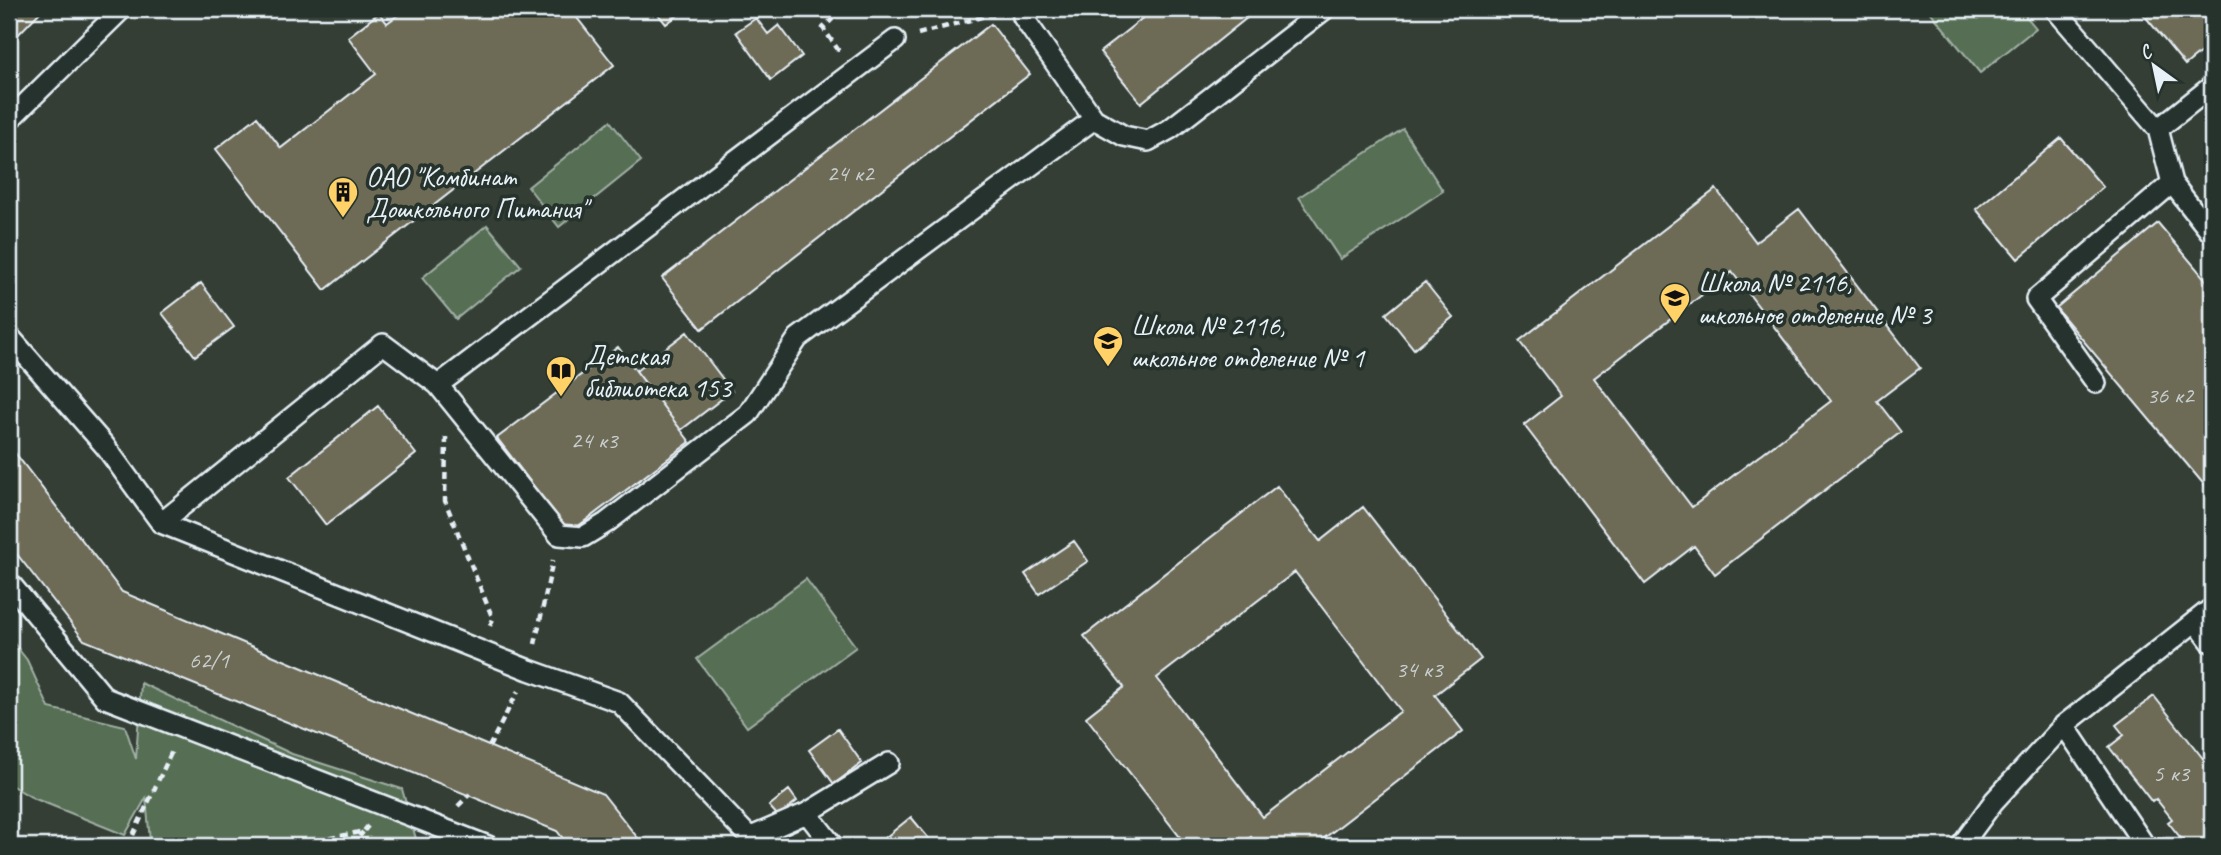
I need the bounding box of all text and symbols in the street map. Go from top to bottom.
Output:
north arrow [2120,32,2190,102]
text: С [2135,39,2158,65]
house number: 24 к2 [826,158,876,188]
place label: ОАО "Комбинат Дошкольного Питания" [366,159,592,226]
building icon: ОАО "Комбинат Дошкольного Питания" [326,175,360,219]
place label: Школа № 2116, школьное отделение № 3 [1698,265,1934,332]
school or university icon: Школа № 2116, школьное отделение № 3 [1658,281,1692,325]
place label: Школа № 2116, школьное отделение № 1 [1131,308,1366,375]
school or university icon: Школа № 2116, школьное отделение № 1 [1091,324,1125,368]
place label: Детская библиотека 153 [584,338,734,405]
library icon: Детская библиотека 153 [544,354,578,398]
house number: 36 к2 [2146,380,2196,410]
house number: 24 к3 [570,425,620,455]
house number: 62/1 [189,645,230,675]
house number: 34 к3 [1395,654,1445,684]
house number: 5 к3 [2153,758,2191,788]

